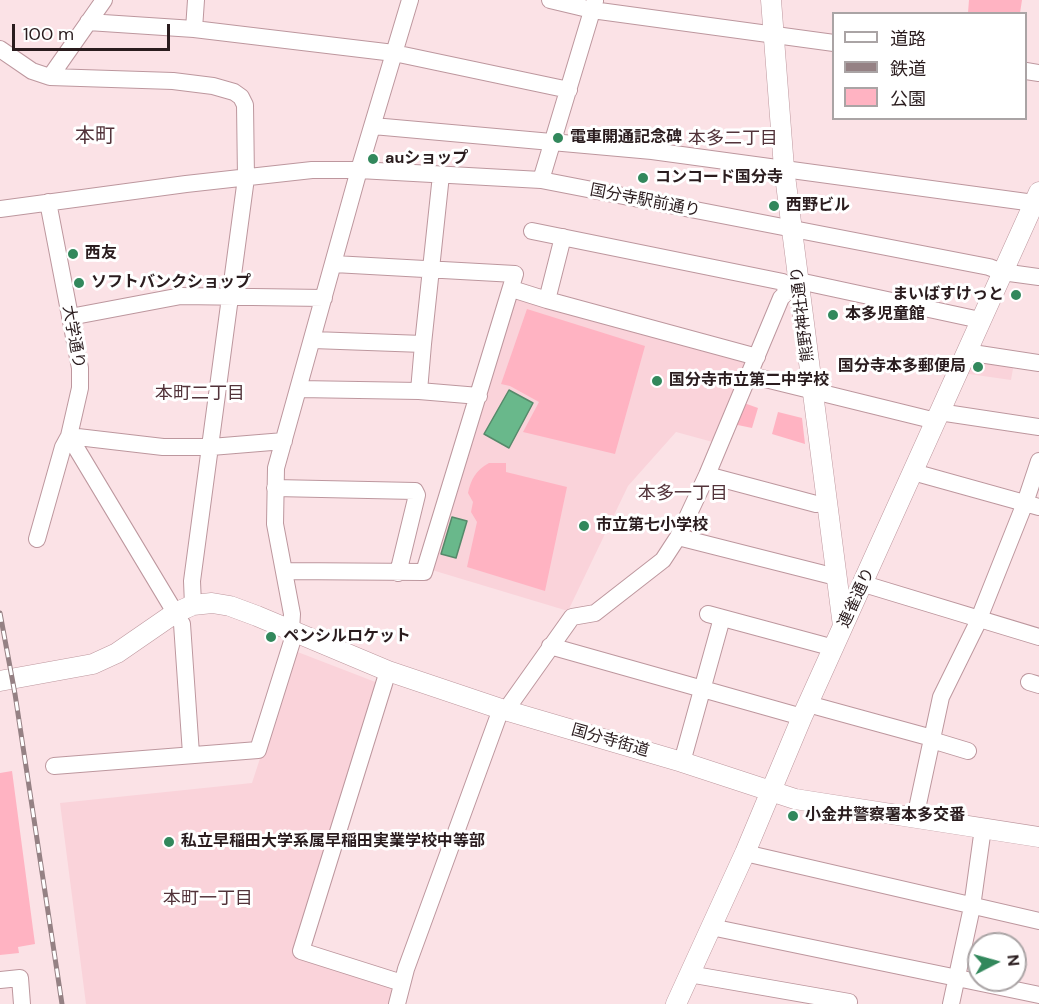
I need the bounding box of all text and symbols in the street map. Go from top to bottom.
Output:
scale bar [15,12,172,50]
legend [832,12,1027,120]
text: 100 m [23,22,74,46]
text: 道路 [890,27,926,51]
text: 鉄道 [890,57,926,81]
text: 公園 [890,87,926,111]
district label: 本町 [75,125,115,149]
place label: 電車開通記念碑 [570,128,682,148]
district label: 本多二丁目 [688,128,778,150]
marker: 電車開通記念碑 [551,131,565,145]
place label: auショップ [385,149,468,169]
marker: auショップ [366,152,380,166]
place label: コンコード国分寺 [655,168,783,188]
marker: コンコード国分寺 [636,171,650,185]
street label: 国分寺駅前通り [588,181,702,221]
place label: 西野ビル [786,196,850,216]
marker: 西野ビル [767,199,781,213]
place label: 西友 [85,244,117,264]
marker: 西友 [66,247,80,261]
street label: 熊野神社通り [788,265,818,363]
place label: ソフトバンクショップ [91,273,251,293]
marker: ソフトバンクショップ [72,276,86,290]
place label: まいばすけっと [892,285,1004,305]
marker: まいばすけっと [1009,288,1023,302]
street label: 大学通り [58,304,88,370]
place label: 本多児童館 [845,305,925,325]
marker: 本多児童館 [826,308,840,322]
place label: 国分寺本多郵便局 [838,357,966,377]
marker: 国分寺本多郵便局 [971,360,985,374]
place label: 国分寺市立第二中学校 [669,371,829,391]
marker: 国分寺市立第二中学校 [650,374,664,388]
district label: 本町二丁目 [155,383,245,405]
district label: 本多一丁目 [638,483,728,505]
place label: 市立第七小学校 [596,516,708,536]
marker: 市立第七小学校 [577,519,591,533]
street label: 連雀通り [835,565,879,631]
place label: ペンシルロケット [283,627,411,647]
marker: ペンシルロケット [264,630,278,644]
street label: 国分寺街道 [569,721,651,761]
place label: 小金井警察署本多交番 [805,806,965,826]
marker: 小金井警察署本多交番 [786,809,800,823]
place label: 私立早稲田大学系属早稲田実業学校中等部 [181,832,485,852]
marker: 私立早稲田大学系属早稲田実業学校中等部 [162,835,176,849]
district label: 本町一丁目 [163,888,253,910]
north arrow [967,932,1027,992]
text: N [1002,953,1024,967]

